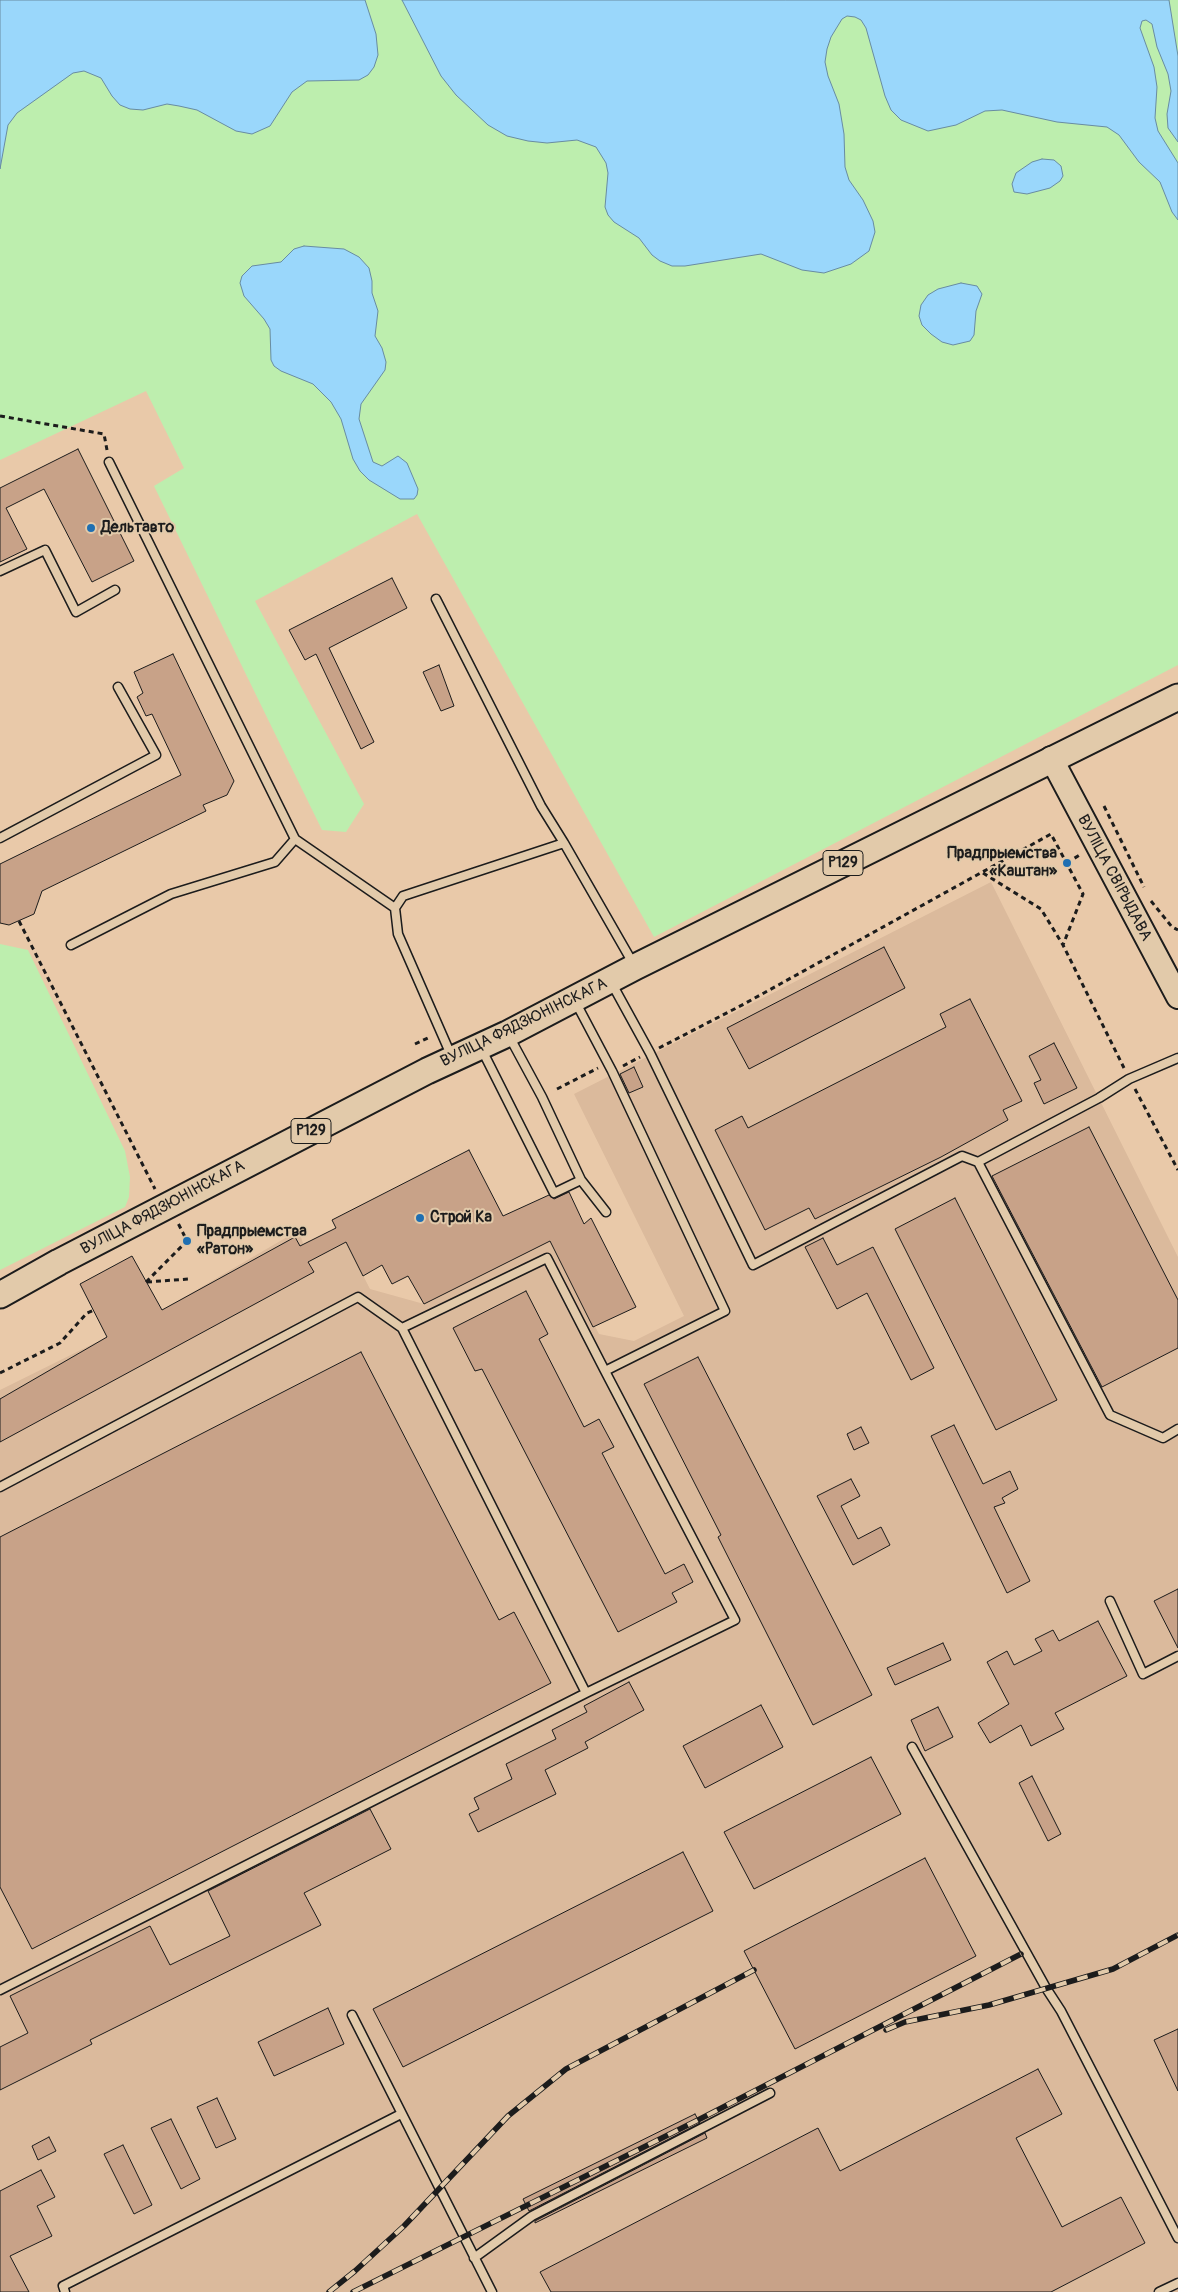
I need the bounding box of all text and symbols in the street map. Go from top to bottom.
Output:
place label: Дельтавто [101,518,174,538]
marker: Дельтавто [85,522,97,534]
street label: ВУЛІЦА СВІРЫДАВА [1073,812,1155,944]
place label: Прадпрыемства «Каштан» [947,844,1057,882]
road number: Р129 [823,850,863,876]
marker: Прадпрыемства «Каштан» [1061,857,1073,869]
street label: ВУЛІЦА ФЯДЗЮНІНСКАГА [437,974,611,1072]
road number: Р129 [291,1118,331,1144]
street label: ВУЛІЦА ФЯДЗЮНІНСКАГА [78,1157,248,1259]
place label: Строй Ка [430,1208,492,1228]
marker: Строй Ка [414,1212,426,1224]
place label: Прадпрыемства «Ратон» [197,1222,307,1260]
marker: Прадпрыемства «Ратон» [181,1235,193,1247]

